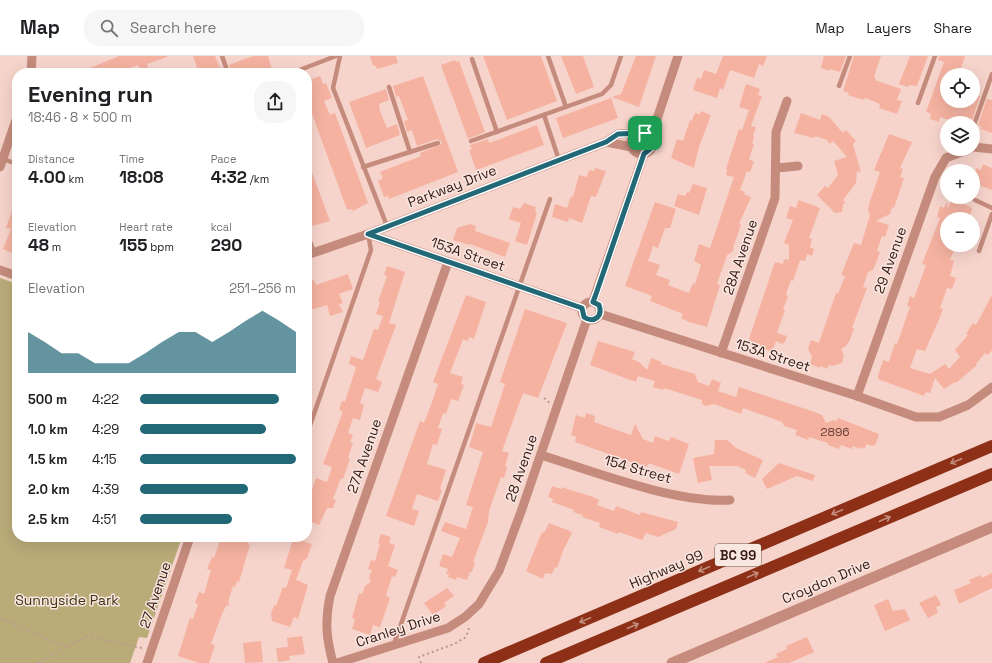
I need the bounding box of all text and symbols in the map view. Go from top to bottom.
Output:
search box [84,10,364,46]
text: Map [20,15,60,40]
icon: search [98,17,120,39]
text: Search here [130,18,216,37]
text: Map [815,19,845,37]
text: Layers [867,19,911,37]
text: Share [933,19,972,37]
map controls [940,68,980,252]
button: locate [940,68,980,108]
text: Evening run [28,80,153,108]
button: share [254,81,296,123]
text: 18:46 · 8 × 500 m [28,109,132,126]
pin [628,116,662,150]
button: layers [940,116,980,156]
icon: arrive [634,122,656,144]
text: Distance [28,152,75,166]
text: Time [119,152,144,166]
text: Pace [211,152,236,166]
street label: Parkway Drive [405,161,499,211]
button: + [940,164,980,204]
text: 4.00 [28,166,66,188]
text: 18:08 [119,166,164,188]
text: 4:32 [211,166,247,188]
text: km [66,172,84,186]
text: /km [247,172,269,186]
button: − [940,212,980,252]
street label: 28A Avenue [719,217,761,297]
text: Elevation [28,220,76,234]
text: Heart rate [119,220,173,234]
text: kcal [211,220,232,234]
street label: 29 Avenue [870,224,910,296]
street label: 153A Street [428,233,508,275]
text: 48 [28,234,49,256]
text: 155 [119,234,147,256]
text: 290 [211,234,242,256]
text: m [49,240,61,254]
text: bpm [147,240,174,254]
text: Elevation [28,280,85,297]
text: 251–256 m [229,280,296,297]
street label: 153A Street [733,334,813,376]
text: 500 m [28,391,67,408]
text: 4:22 [92,391,119,408]
street label: 27A Avenue [343,416,385,496]
text: 1.0 km [28,421,68,438]
text: 4:29 [92,421,119,438]
house number: 2896 [820,424,850,440]
street label: 28 Avenue [501,432,541,504]
text: 1.5 km [28,451,67,468]
text: 4:15 [92,451,117,468]
street label: 154 Street [602,451,674,487]
one-way arrow [951,458,963,466]
text: 2.0 km [28,481,70,498]
text: 4:39 [92,481,119,498]
one-way arrow [831,509,843,517]
text: 2.5 km [28,511,69,528]
text: 4:51 [92,511,116,528]
one-way arrow [879,515,891,522]
road number: BC 99 [715,544,761,566]
street label: Highway 99 [626,545,706,593]
street label: Croydon Drive [779,554,873,608]
street label: 27 Avenue [135,559,175,631]
one-way arrow [699,566,711,573]
one-way arrow [746,571,758,579]
park label: Sunnyside Park [15,591,119,609]
street label: Cranley Drive [353,607,443,651]
one-way arrow [579,617,591,624]
one-way arrow [627,622,639,629]

